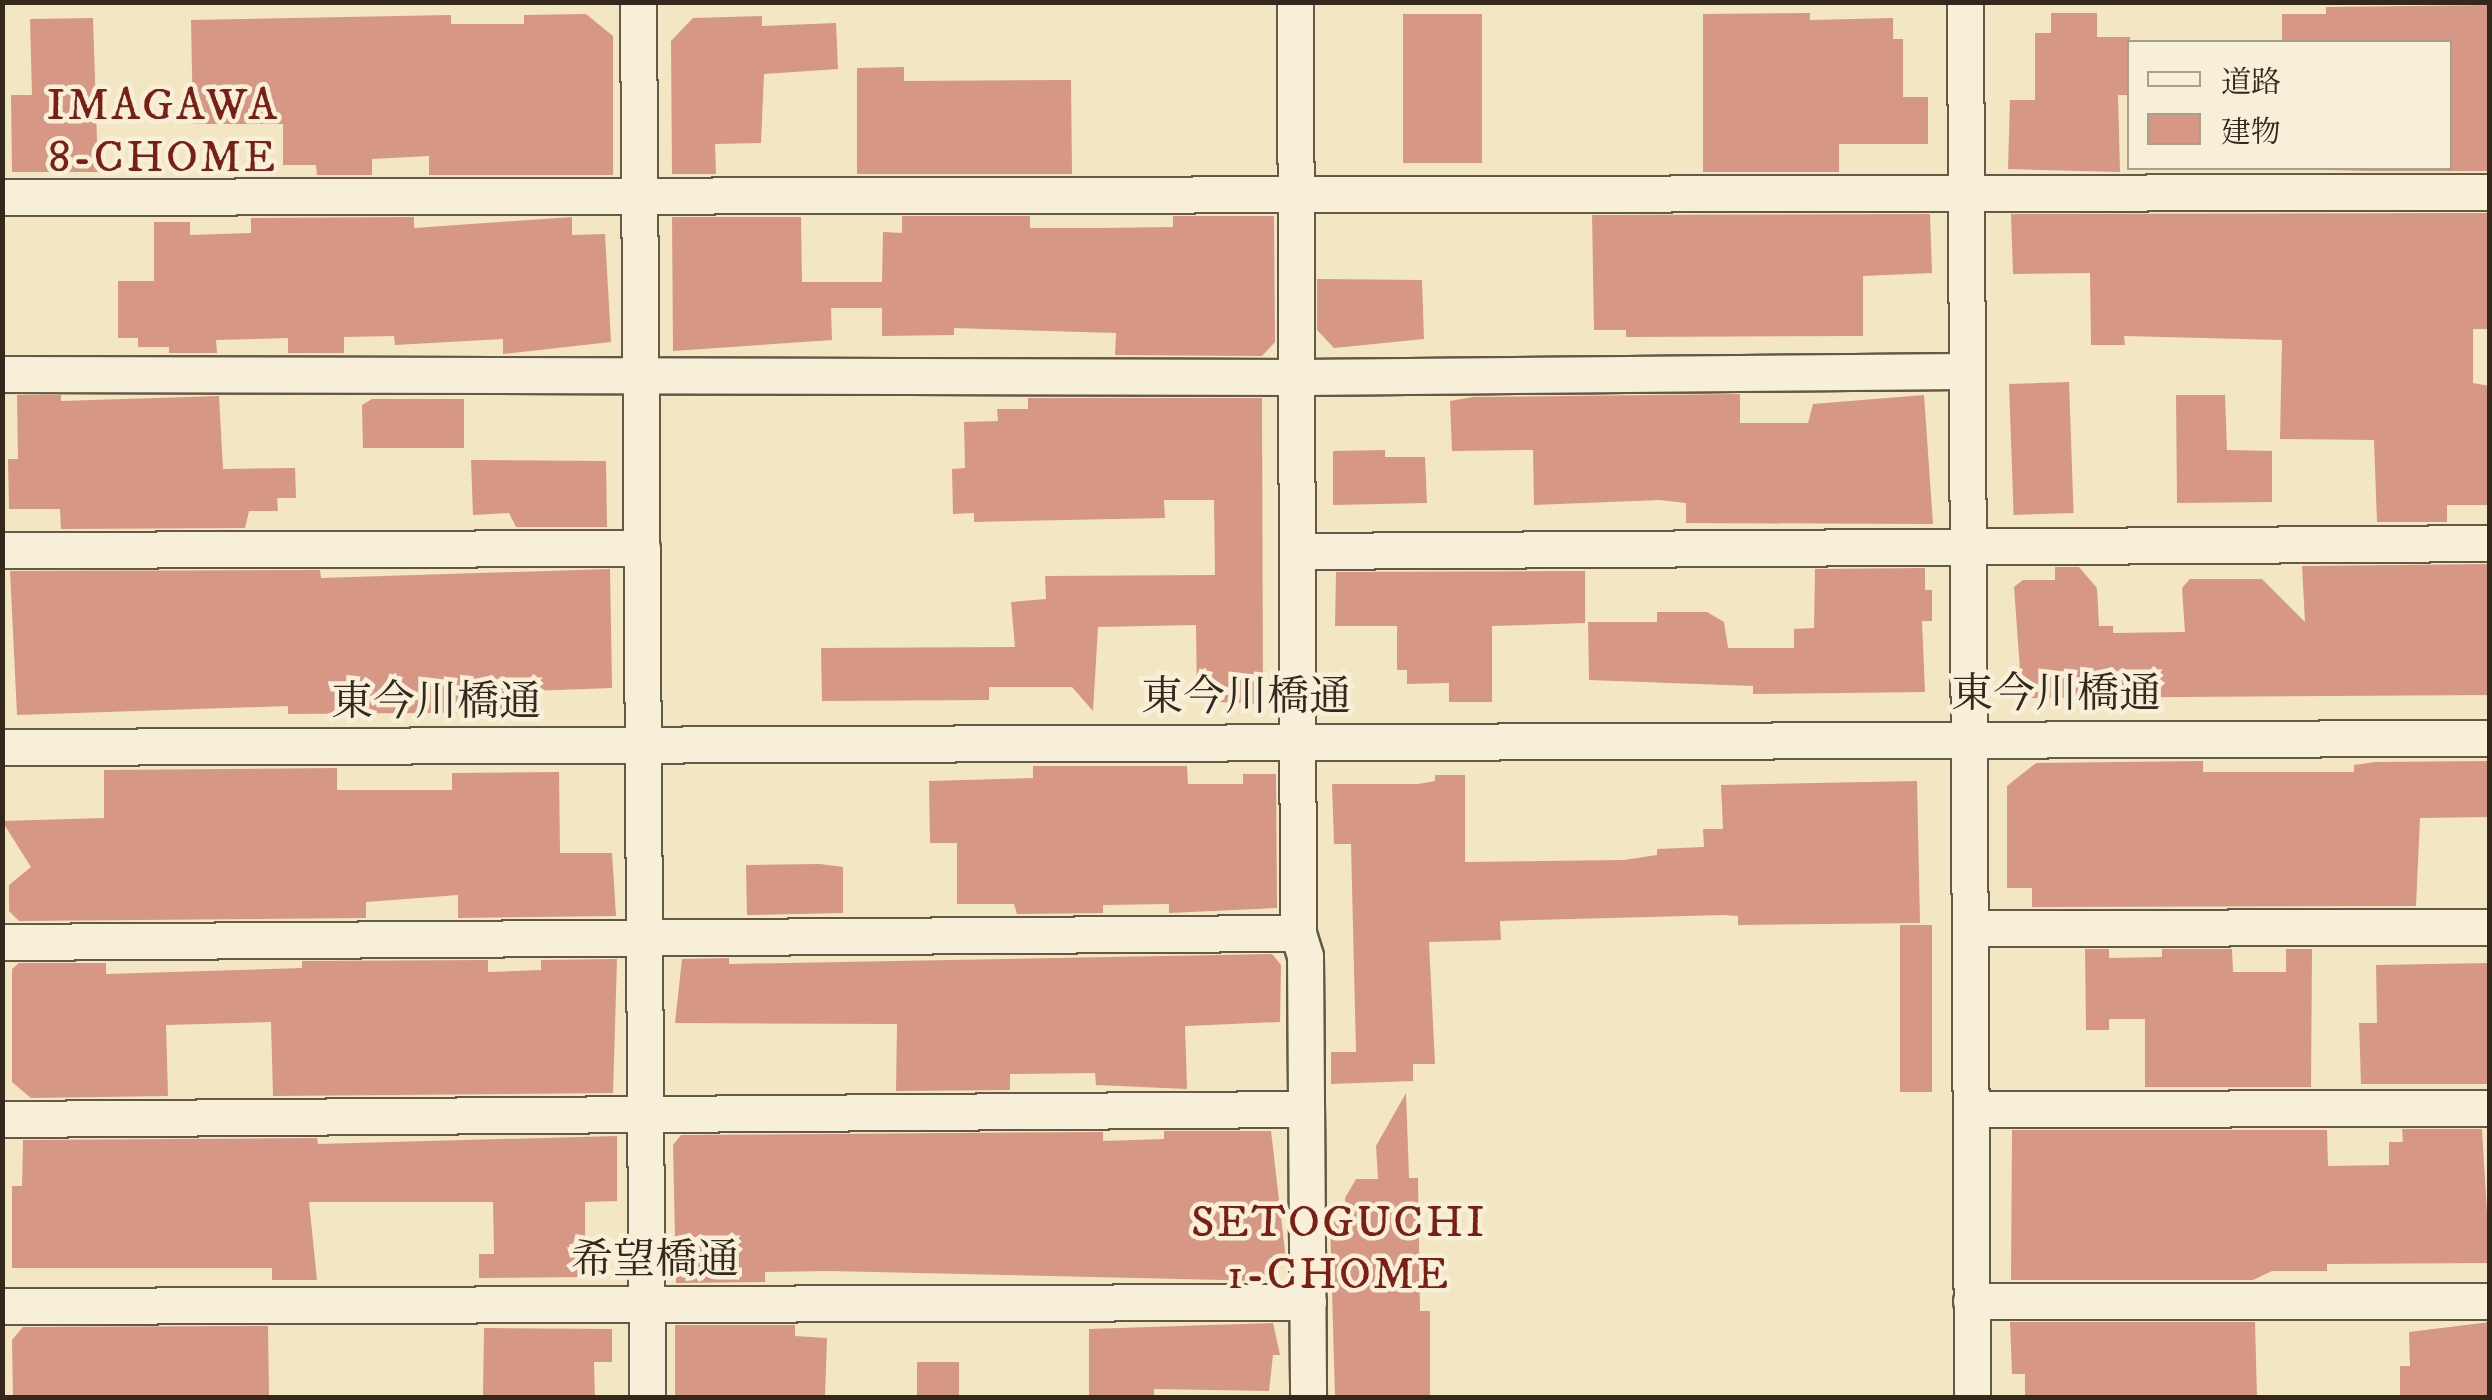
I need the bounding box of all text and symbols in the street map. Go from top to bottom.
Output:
legend [2127,40,2452,170]
text: 道路 [2221,65,2281,102]
district label: IMAGAWA 8-CHOME [47,80,279,186]
text: 建物 [2221,115,2281,152]
street label: 東今川橋通 [1951,670,2161,720]
street label: 東今川橋通 [1141,673,1351,723]
street label: 東今川橋通 [331,678,541,728]
district label: SETOGUCHI 1-CHOME [1191,1197,1487,1303]
street label: 希望橋通 [571,1236,739,1286]

